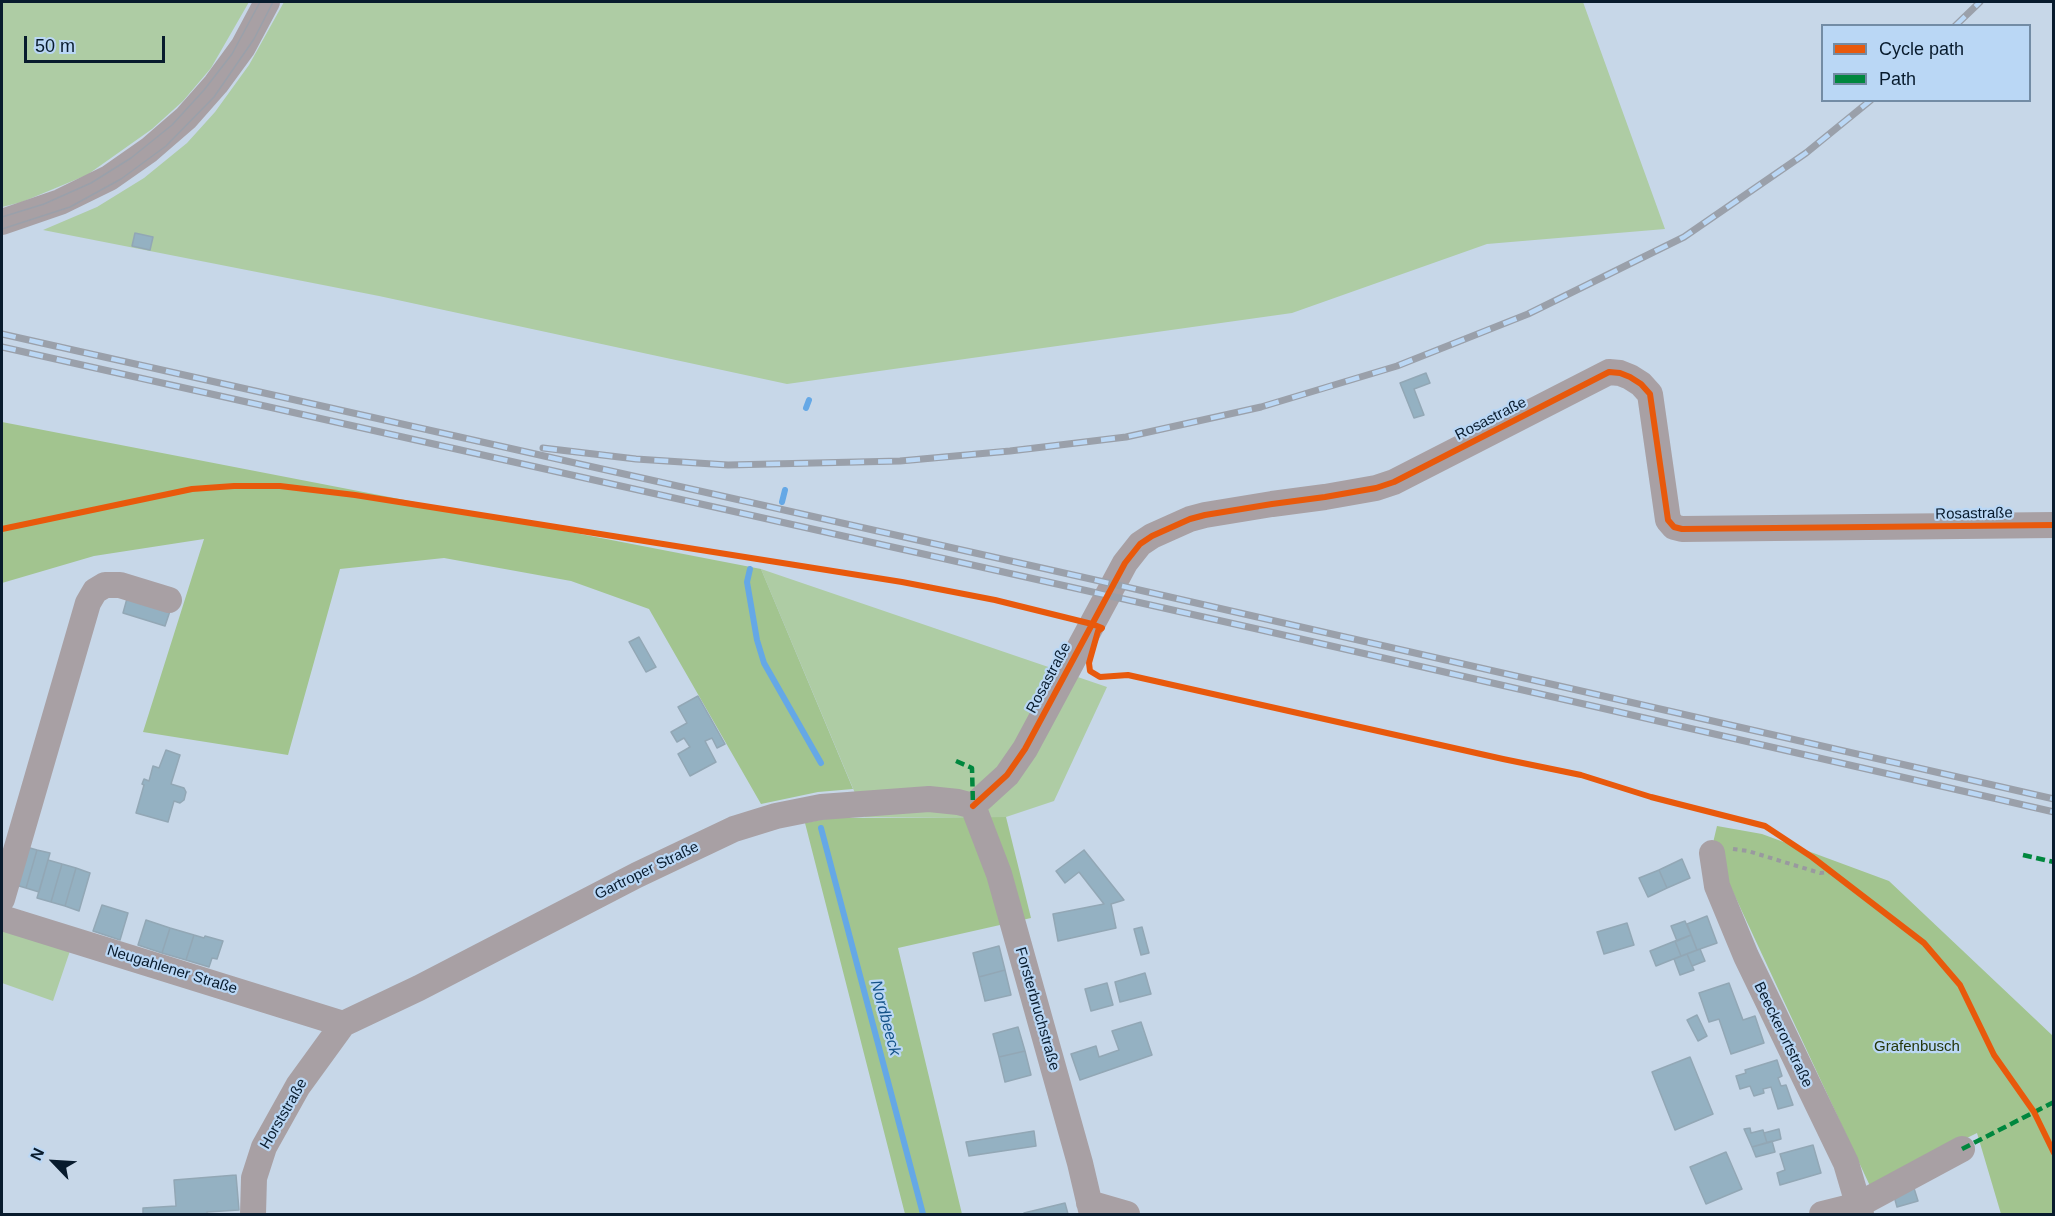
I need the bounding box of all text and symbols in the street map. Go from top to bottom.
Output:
scale bar [27,24,168,62]
legend [1821,24,2031,102]
text: 50 m [35,36,75,56]
text: Cycle path [1879,39,1964,59]
text: Path [1879,69,1916,89]
street label: Rosastraße [1452,393,1530,445]
street label: Rosastraße [1935,504,2013,524]
street label: Rosastraße [1023,640,1075,716]
street label: Gartroper Straße [592,838,702,904]
street label: Neugahlener Straße [105,942,239,998]
street label: Forsterbruchstraße [1011,945,1063,1073]
water label: Nordbeeck [866,978,904,1058]
street label: Beeckerortstraße [1750,979,1816,1091]
park label: Grafenbusch [1874,1038,1960,1056]
street label: Horststraße [257,1076,311,1152]
north arrow [24,1132,84,1192]
text: N [27,1145,47,1163]

